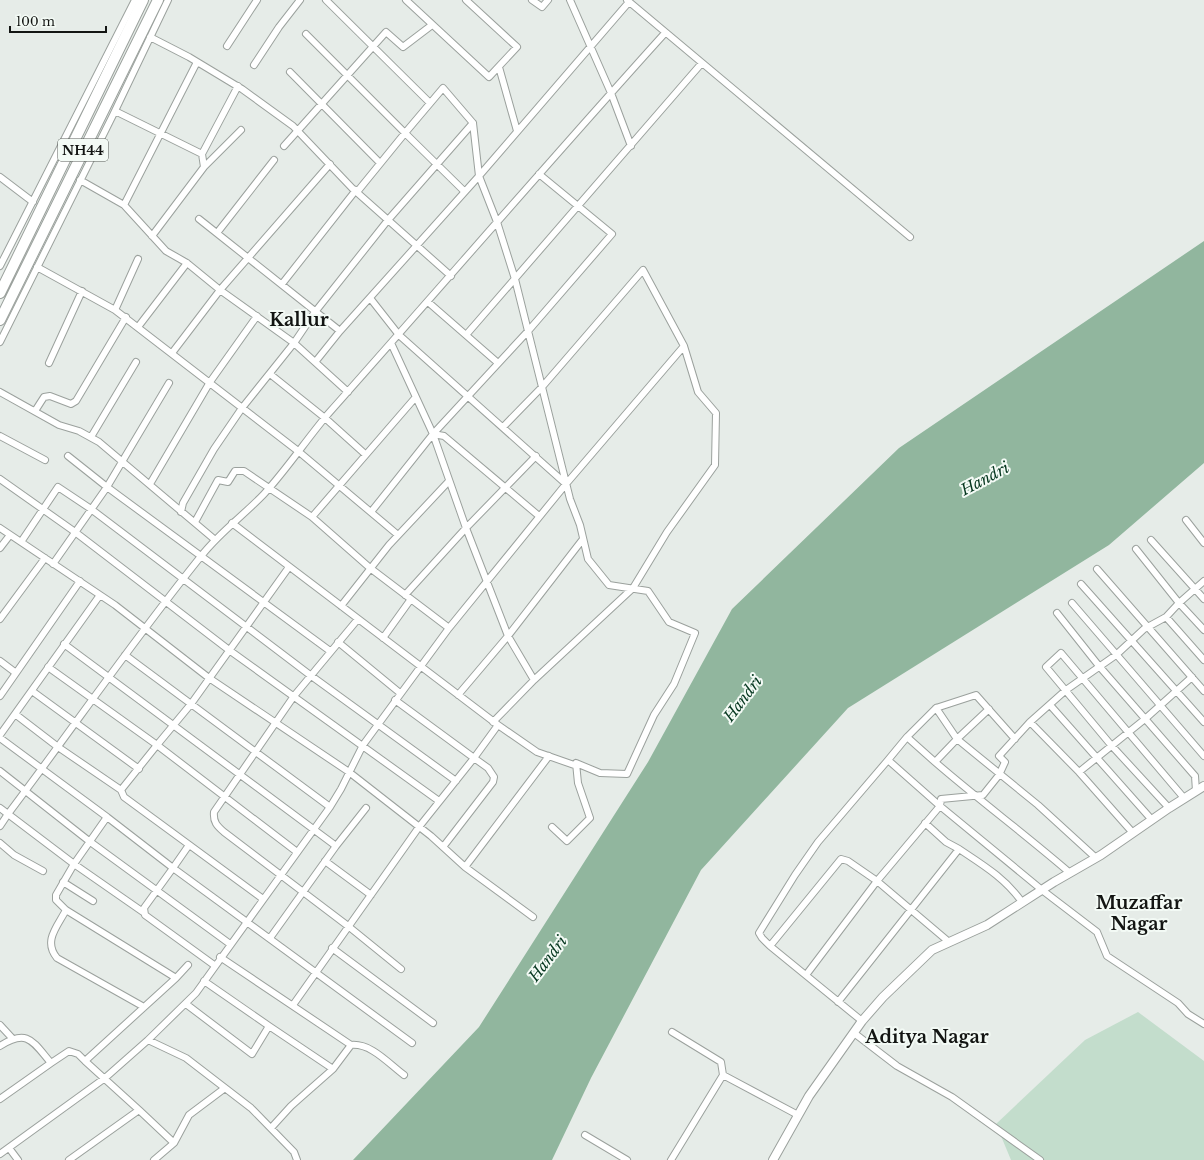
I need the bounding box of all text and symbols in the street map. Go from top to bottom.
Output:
scale bar [10,8,106,34]
text: 100 m [16,14,55,29]
road number: NH44 [58,139,108,161]
district label: Kallur [269,309,329,331]
water label: Handri [956,458,1013,500]
water label: Handri [719,671,766,726]
district label: Muzaffar Nagar [1096,892,1182,935]
water label: Handri [524,931,571,986]
district label: Aditya Nagar [864,1026,989,1048]

